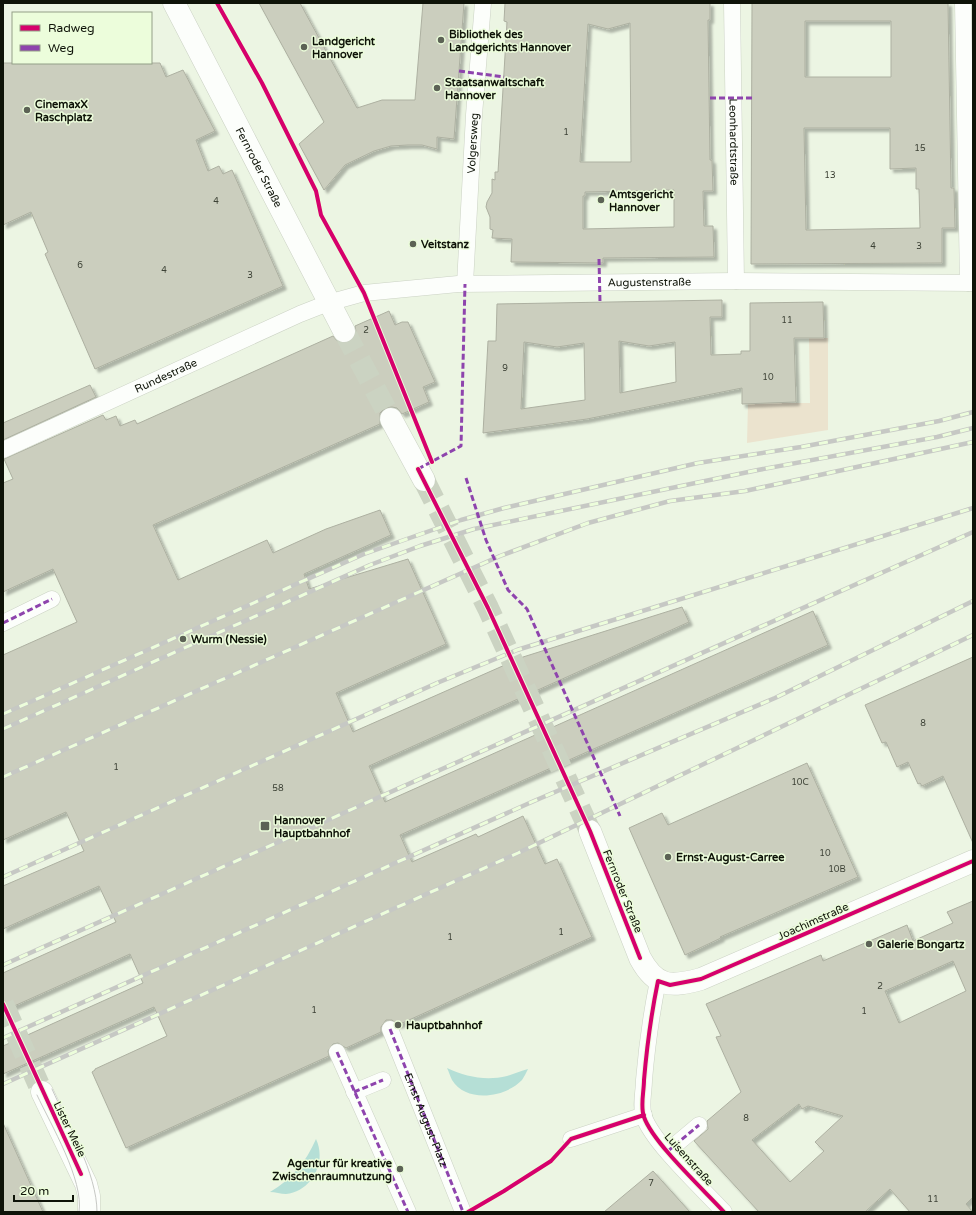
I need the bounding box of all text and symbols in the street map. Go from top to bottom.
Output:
legend [12,12,152,64]
text: Radweg [48,21,95,35]
place label: Bibliothek des Landgerichts Hannover [449,28,572,55]
place label: Landgericht Hannover [312,35,376,61]
marker: Bibliothek des Landgerichts Hannover [436,35,446,45]
text: Weg [48,41,74,55]
marker: Landgericht Hannover [299,42,309,52]
place label: Staatsanwaltschaft Hannover [445,76,545,102]
marker: Staatsanwaltschaft Hannover [432,83,442,93]
place label: CinemaxX Raschplatz [35,98,93,125]
street label: Leonhardtstraße [726,98,741,186]
marker: CinemaxX Raschplatz [22,105,32,115]
street label: Volgersweg [465,112,481,174]
street label: Fernroder Straße [233,125,285,210]
house number: 1 [563,127,569,138]
house number: 15 [914,143,926,154]
house number: 13 [824,170,836,181]
place label: Amtsgericht Hannover [609,188,674,214]
marker: Amtsgericht Hannover [596,195,606,205]
house number: 4 [213,196,219,207]
place label: Veitstanz [421,238,470,251]
marker: Veitstanz [408,239,418,249]
house number: 4 [870,241,876,252]
house number: 3 [916,241,922,252]
house number: 6 [77,260,83,271]
house number: 4 [161,265,167,276]
house number: 3 [247,270,253,281]
street label: Augustenstraße [608,275,691,289]
house number: 11 [781,315,793,326]
house number: 2 [363,325,369,336]
street label: Rundestraße [133,356,199,396]
house number: 9 [502,363,508,374]
house number: 10 [762,372,774,383]
place label: Wurm (Nessie) [191,633,267,646]
marker: Wurm (Nessie) [178,634,188,644]
house number: 8 [920,718,926,729]
house number: 1 [113,762,119,773]
house number: 10C [791,777,809,788]
house number: 58 [272,783,284,794]
place label: Hannover Hauptbahnhof [274,814,351,841]
marker: Hannover Hauptbahnhof [259,820,271,832]
street label: Fernroder Straße [600,848,645,935]
house number: 10 [819,848,831,859]
place label: Ernst-August-Carree [676,851,785,865]
marker: Ernst-August-Carree [663,852,673,862]
house number: 10B [828,864,846,875]
street label: Joachimstraße [776,900,851,943]
house number: 1 [558,927,564,938]
house number: 1 [447,932,453,943]
place label: Galerie Bongartz [877,938,965,952]
marker: Galerie Bongartz [864,939,874,949]
house number: 2 [877,981,883,992]
house number: 1 [311,1005,317,1016]
house number: 1 [861,1006,867,1017]
place label: Hauptbahnhof [406,1019,483,1033]
marker: Hauptbahnhof [393,1020,403,1030]
street label: Ernst-August-Platz [401,1071,451,1169]
street label: Lister Meile [51,1099,89,1159]
house number: 8 [743,1113,749,1124]
street label: Luisenstraße [661,1130,716,1188]
place label: Agentur für kreative Zwischenraumnutzung [272,1157,393,1184]
marker: Agentur für kreative Zwischenraumnutzung [395,1164,405,1174]
scale bar [14,1177,73,1203]
house number: 7 [648,1178,654,1189]
text: 20 m [20,1184,49,1198]
house number: 11 [927,1194,939,1205]

